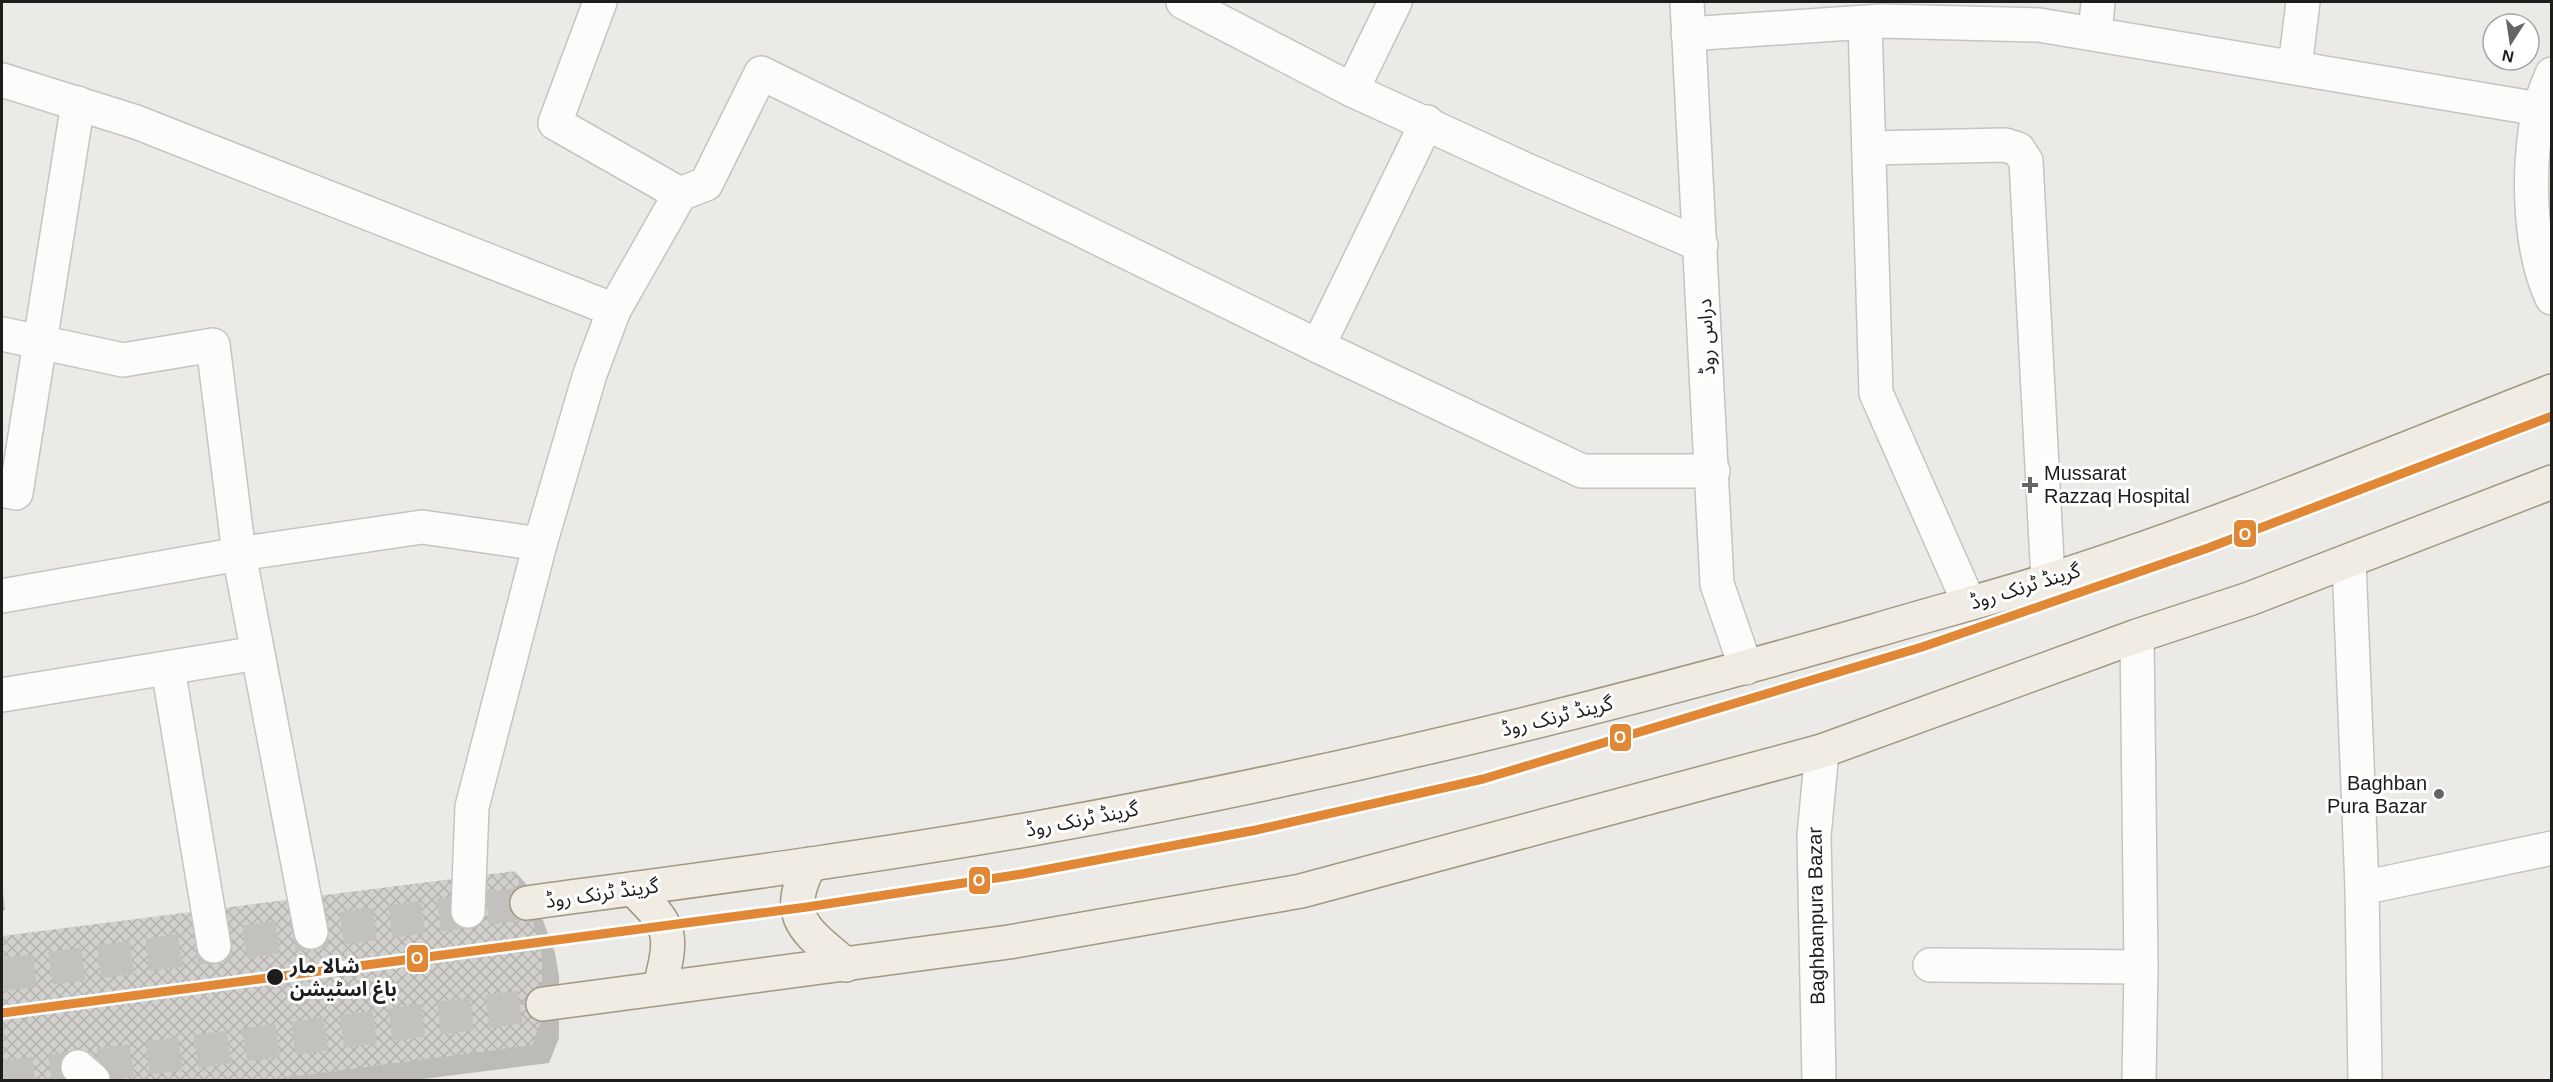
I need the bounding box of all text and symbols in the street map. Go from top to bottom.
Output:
north arrow [2481,12,2541,72]
text: N [2501,47,2515,66]
street label: دراس روڈ [1693,298,1720,376]
place label: Mussarat Razzaq Hospital [2044,462,2190,507]
marker: Mussarat Razzaq Hospital [2021,476,2039,494]
line badge: O [2233,519,2257,548]
text: O [2239,526,2251,543]
street label: گرینڈ ٹرنک روڈ [1967,559,2084,614]
street label: گرینڈ ٹرنک روڈ [1499,691,1616,741]
line badge: O [1609,723,1632,752]
text: O [1614,729,1626,746]
place label: Baghban Pura Bazar [2327,772,2427,817]
marker: Baghban Pura Bazar [2432,787,2446,801]
street label: گرینڈ ٹرنک روڈ [1024,797,1141,842]
street label: Baghbanpura Bazar [1803,827,1829,1005]
line badge: O [968,866,991,895]
text: O [973,872,985,889]
street label: گرینڈ ٹرنک روڈ [544,874,661,913]
line badge: O [406,944,429,973]
text: O [411,950,423,967]
place label: شالا مار باغ اسٹیشن [289,955,397,1004]
marker: شالا مار باغ اسٹیشن [265,967,285,987]

